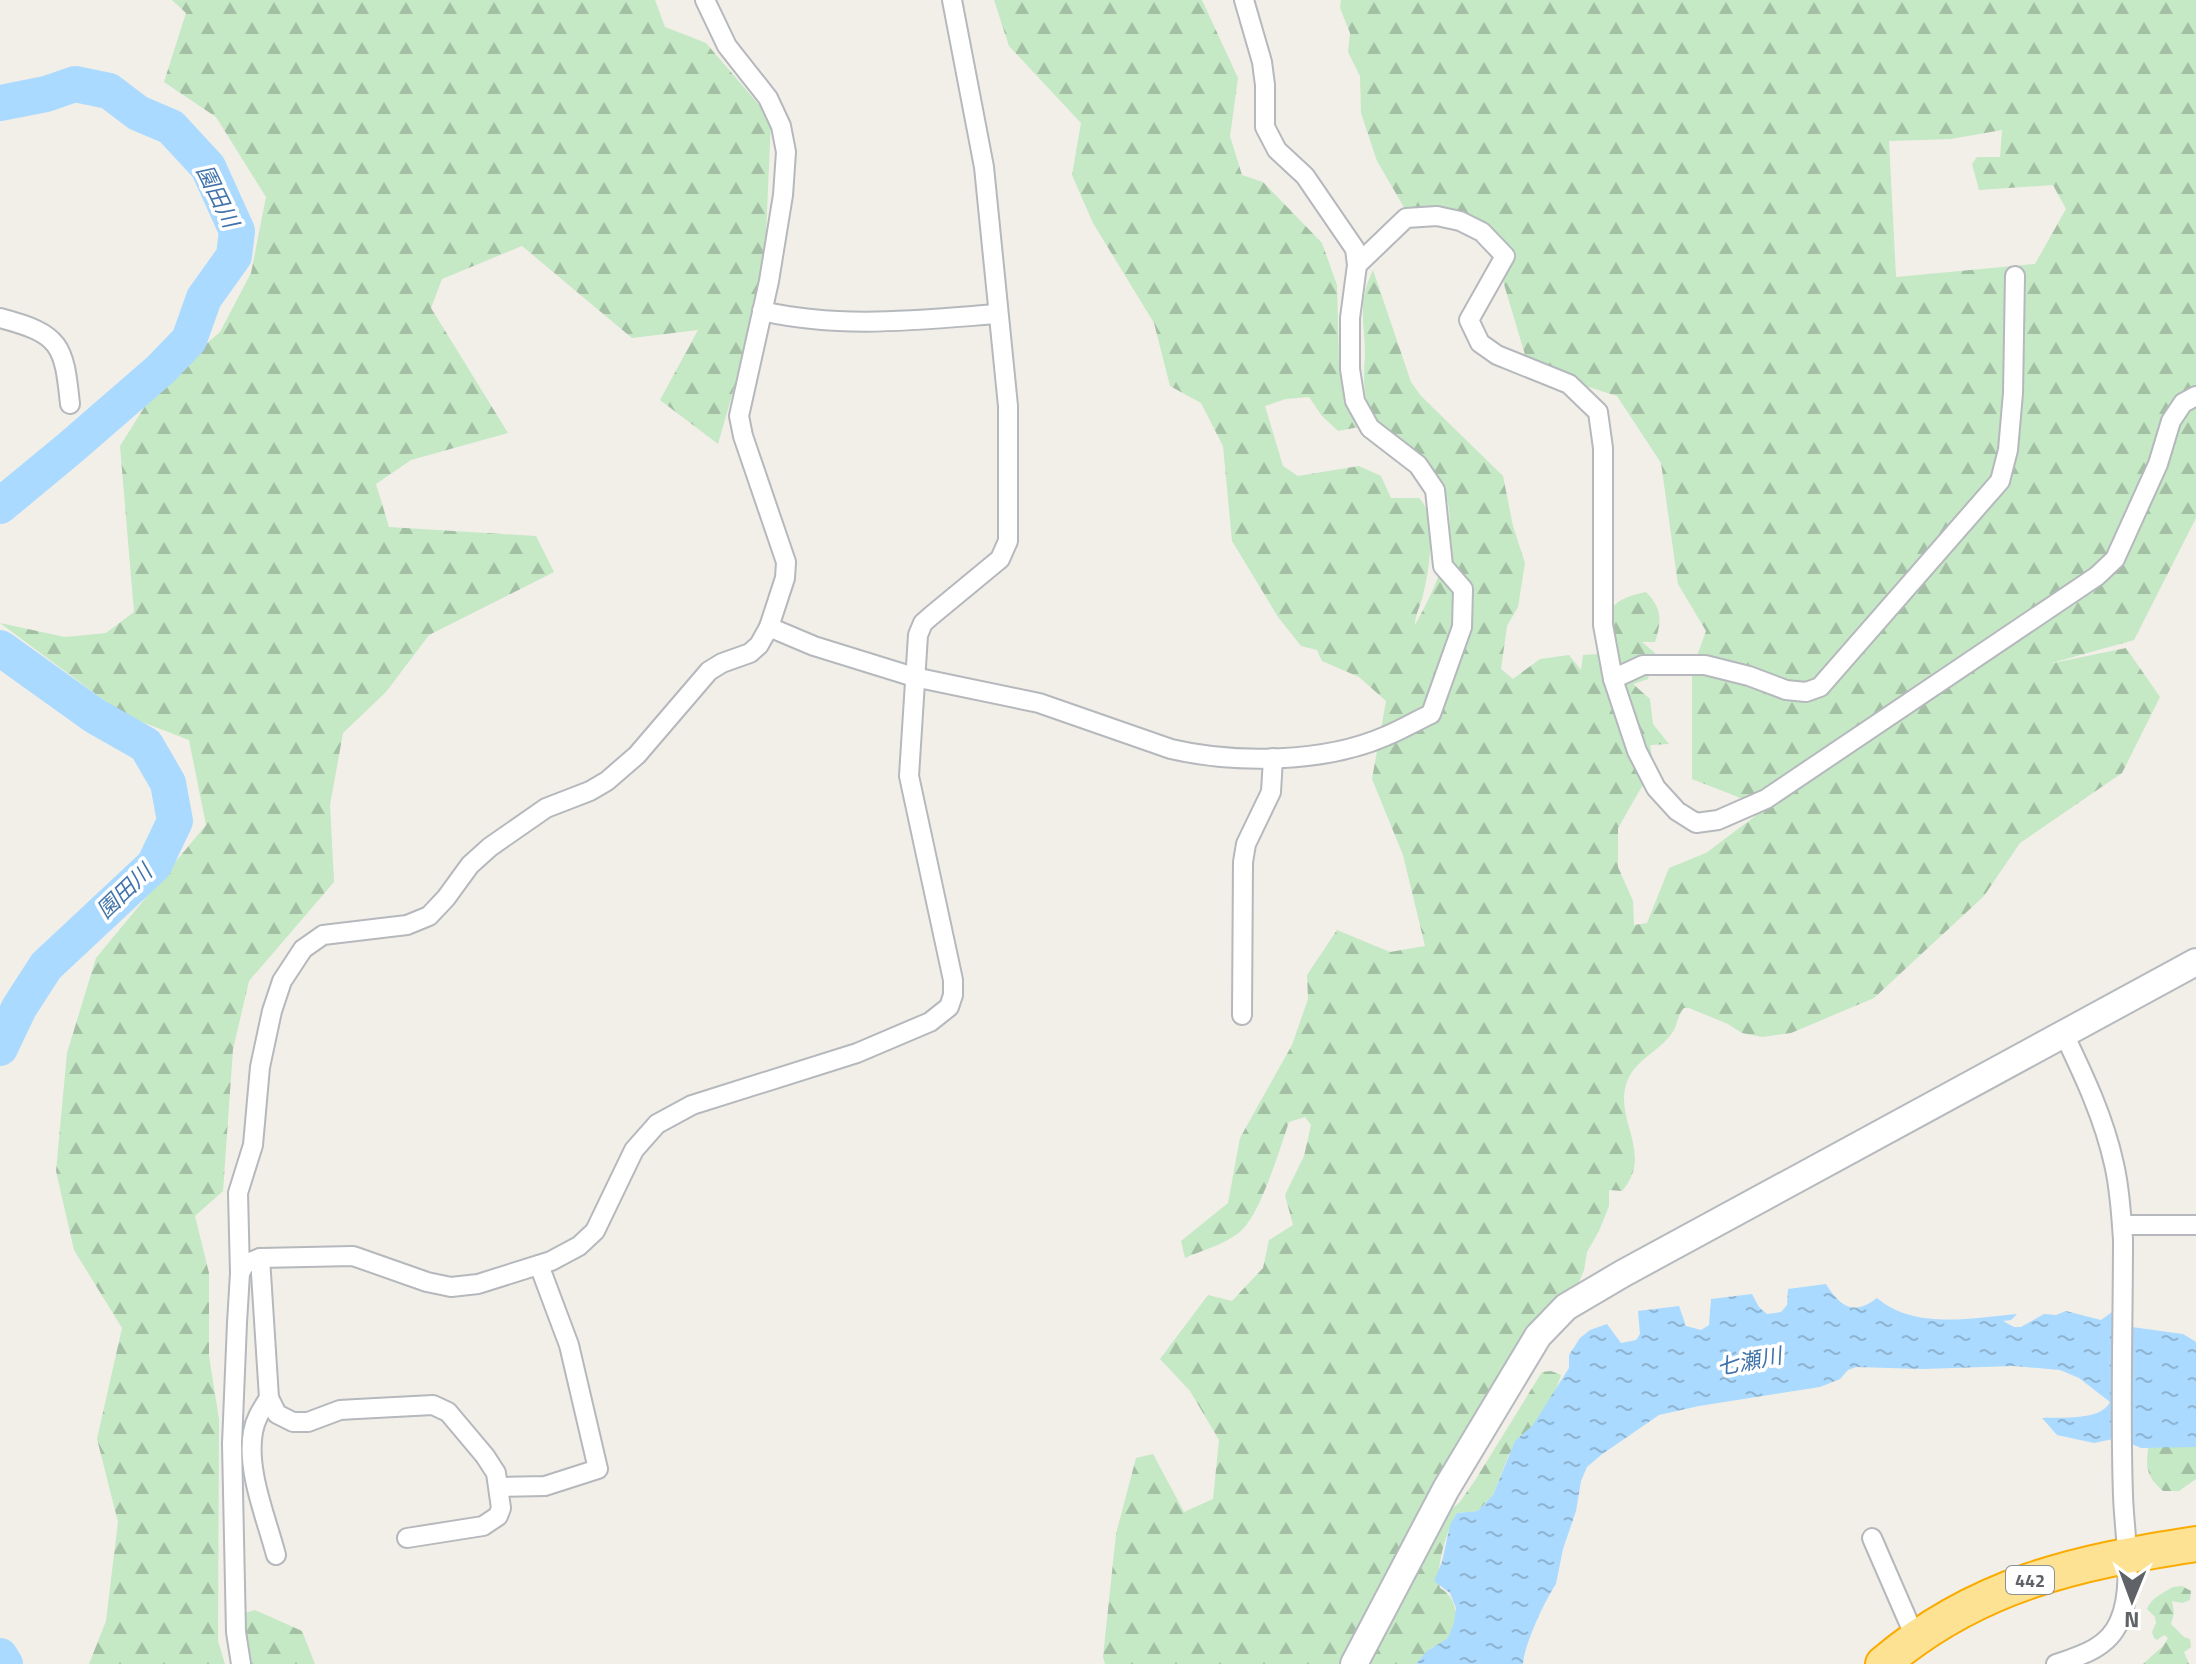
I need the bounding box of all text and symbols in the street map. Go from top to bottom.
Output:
water label: 園田川 [188,159,249,235]
water label: 園田川 [88,854,161,926]
water label: 七瀬川 [1713,1338,1787,1384]
north arrow [2092,1560,2172,1640]
road number: 442 [2006,1566,2054,1594]
text: N [2124,1603,2140,1637]

